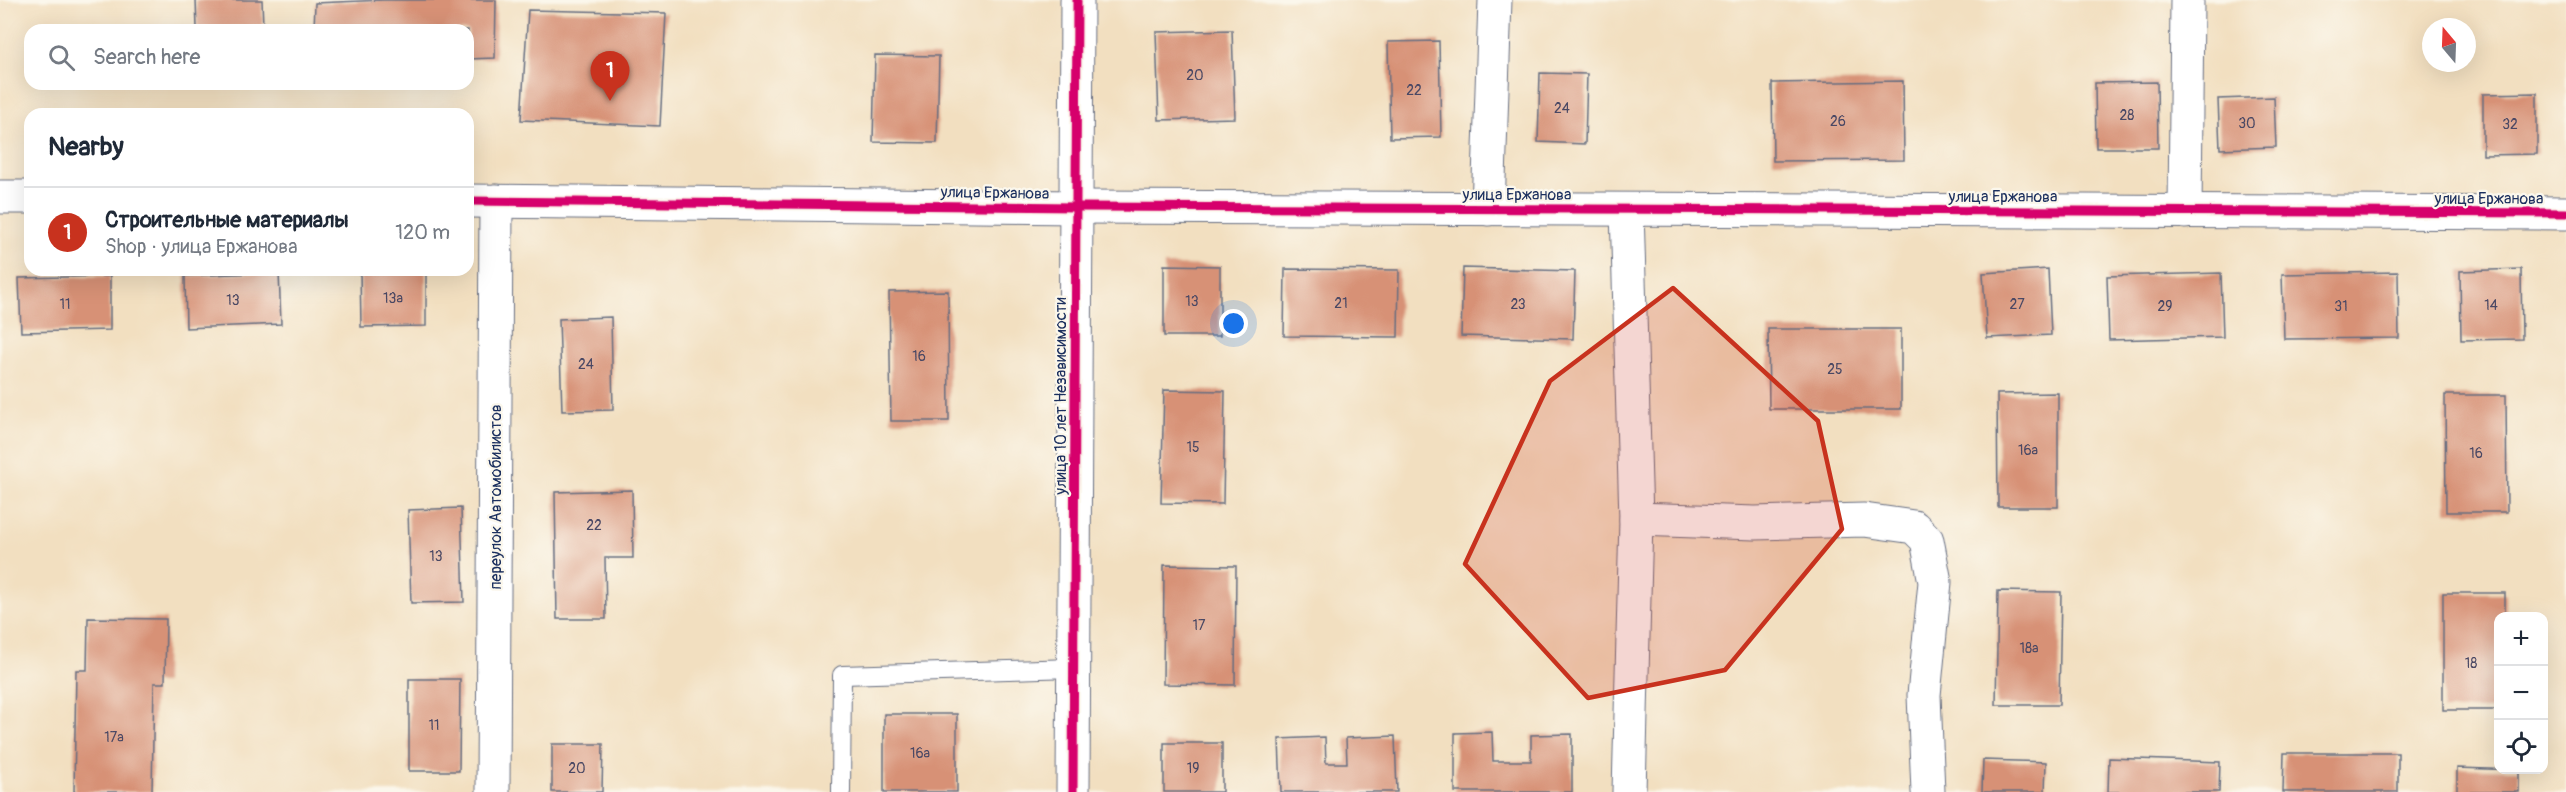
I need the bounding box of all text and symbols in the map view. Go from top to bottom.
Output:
north arrow [2422,18,2476,72]
search box [24,24,474,90]
icon: search [45,41,78,74]
text: Search here [93,43,200,71]
pin: 1 [590,51,630,101]
house number: 20 [1186,67,1204,84]
house number: 22 [1406,82,1422,99]
house number: 24 [1554,100,1570,117]
house number: 28 [2120,107,2134,124]
house number: 26 [1830,113,1846,130]
house number: 30 [2238,115,2256,132]
house number: 32 [2502,116,2518,133]
text: Nearby [48,131,124,163]
street label: улица Ержанова [939,182,1050,204]
street label: улица Ержанова [1462,185,1571,205]
street label: улица Ержанова [1948,187,2057,207]
street label: улица Ержанова [2434,189,2543,209]
text: Строительные материалы [105,206,349,234]
text: 1 [64,220,71,245]
text: 120 m [395,220,450,245]
text: Shop · улица Ержанова [105,234,298,259]
house number: 13а [383,290,403,307]
house number: 13 [226,292,240,309]
house number: 13 [1185,293,1199,310]
house number: 21 [1334,295,1348,312]
house number: 11 [60,296,70,313]
house number: 23 [1510,296,1526,313]
house number: 27 [2009,296,2025,313]
street label: улица 10 лет Независимости [1051,297,1071,496]
house number: 14 [2484,297,2498,314]
house number: 29 [2157,298,2173,315]
house number: 31 [2334,298,2348,315]
your location [1219,309,1248,338]
house number: 16 [912,348,926,365]
house number: 24 [578,356,594,373]
house number: 25 [1827,361,1843,378]
street label: переулок Автомобилистов [486,404,506,590]
house number: 15 [1186,439,1200,456]
house number: 16а [2018,442,2038,459]
house number: 16 [2469,445,2483,462]
house number: 22 [586,517,602,534]
house number: 13 [429,548,443,565]
map controls [2494,612,2548,774]
button: + [2494,612,2548,666]
house number: 17 [1193,617,1206,634]
house number: 18а [2019,640,2039,657]
house number: 18 [2465,655,2477,672]
button: − [2494,666,2548,720]
house number: 11 [429,717,439,734]
button: locate [2494,720,2548,774]
house number: 17а [104,729,124,746]
house number: 16а [910,745,930,762]
house number: 20 [568,760,586,777]
house number: 19 [1187,760,1199,777]

